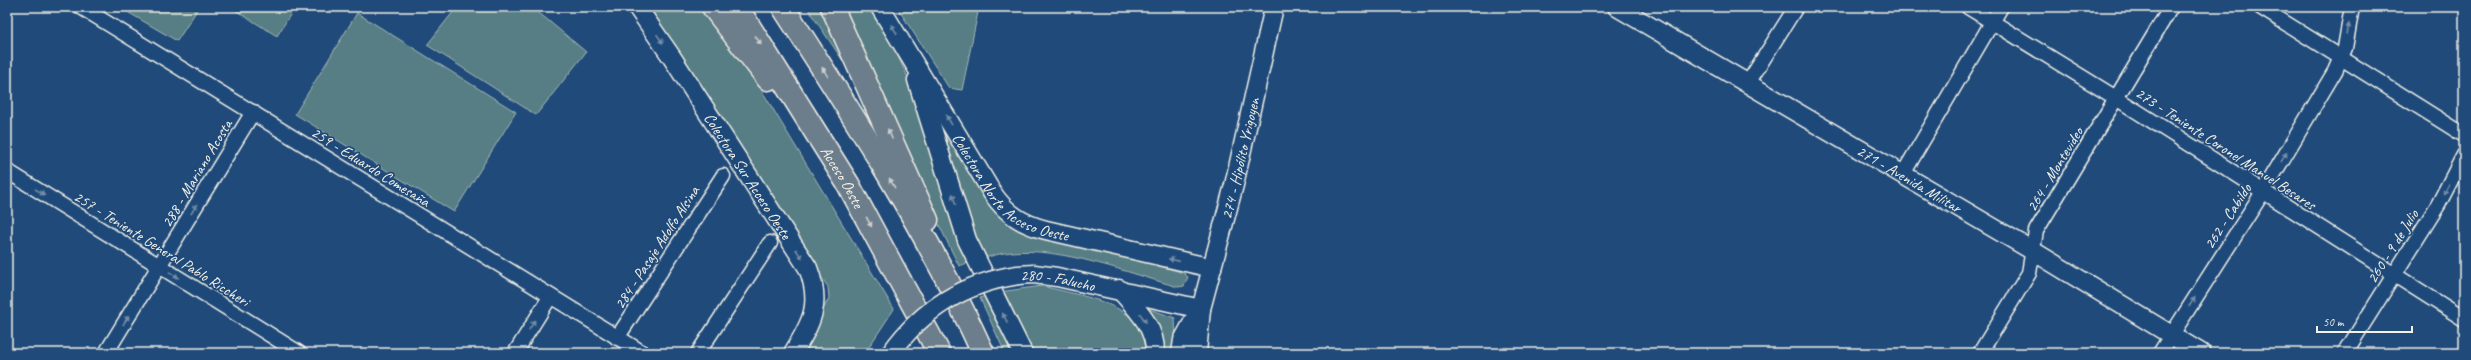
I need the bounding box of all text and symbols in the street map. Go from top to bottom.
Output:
one-way arrow [2345,23,2351,35]
one-way arrow [890,24,898,34]
one-way arrow [656,34,664,44]
one-way arrow [754,34,762,45]
one-way arrow [821,66,828,78]
street label: 273 - Teniente Coronel Manuel Besares [2132,83,2321,216]
street label: 274 - Hipólito Yrigoyen [1216,95,1265,221]
street label: Colectora Sur Acceso Oeste [699,109,797,245]
one-way arrow [945,114,952,126]
street label: 288 - Mariano Acosta [157,115,238,231]
street label: 259 - Eduardo Comesaña [307,122,435,212]
street label: 264 - Montevideo [2022,122,2089,215]
one-way arrow [886,128,892,140]
street label: Colectora Norte Acceso Oeste [948,130,1072,246]
street label: 271 - Avenida Militar [1853,141,1966,218]
street label: Acceso Oeste [816,143,869,213]
one-way arrow [2280,151,2287,163]
one-way arrow [889,177,896,189]
street label: 262 - Cabildo [2199,179,2257,253]
street label: 284 - Pasaje Adolfo Alsina [610,181,705,313]
one-way arrow [2443,184,2449,196]
street label: 257 - Teniente General Pablo Riccheri [70,186,255,312]
one-way arrow [34,188,46,195]
one-way arrow [951,193,957,205]
one-way arrow [190,204,198,214]
street label: 260 - 9 de Julio [2362,205,2424,287]
one-way arrow [866,216,873,228]
one-way arrow [795,248,802,260]
one-way arrow [1168,256,1180,262]
street label: 280 - Falucho [1020,265,1098,296]
one-way arrow [168,272,180,279]
one-way arrow [2188,297,2196,307]
scale bar [2317,308,2412,334]
one-way arrow [1002,312,1008,324]
one-way arrow [1139,312,1147,323]
text: 50 m [2323,314,2345,330]
one-way arrow [122,315,130,325]
one-way arrow [528,320,536,330]

